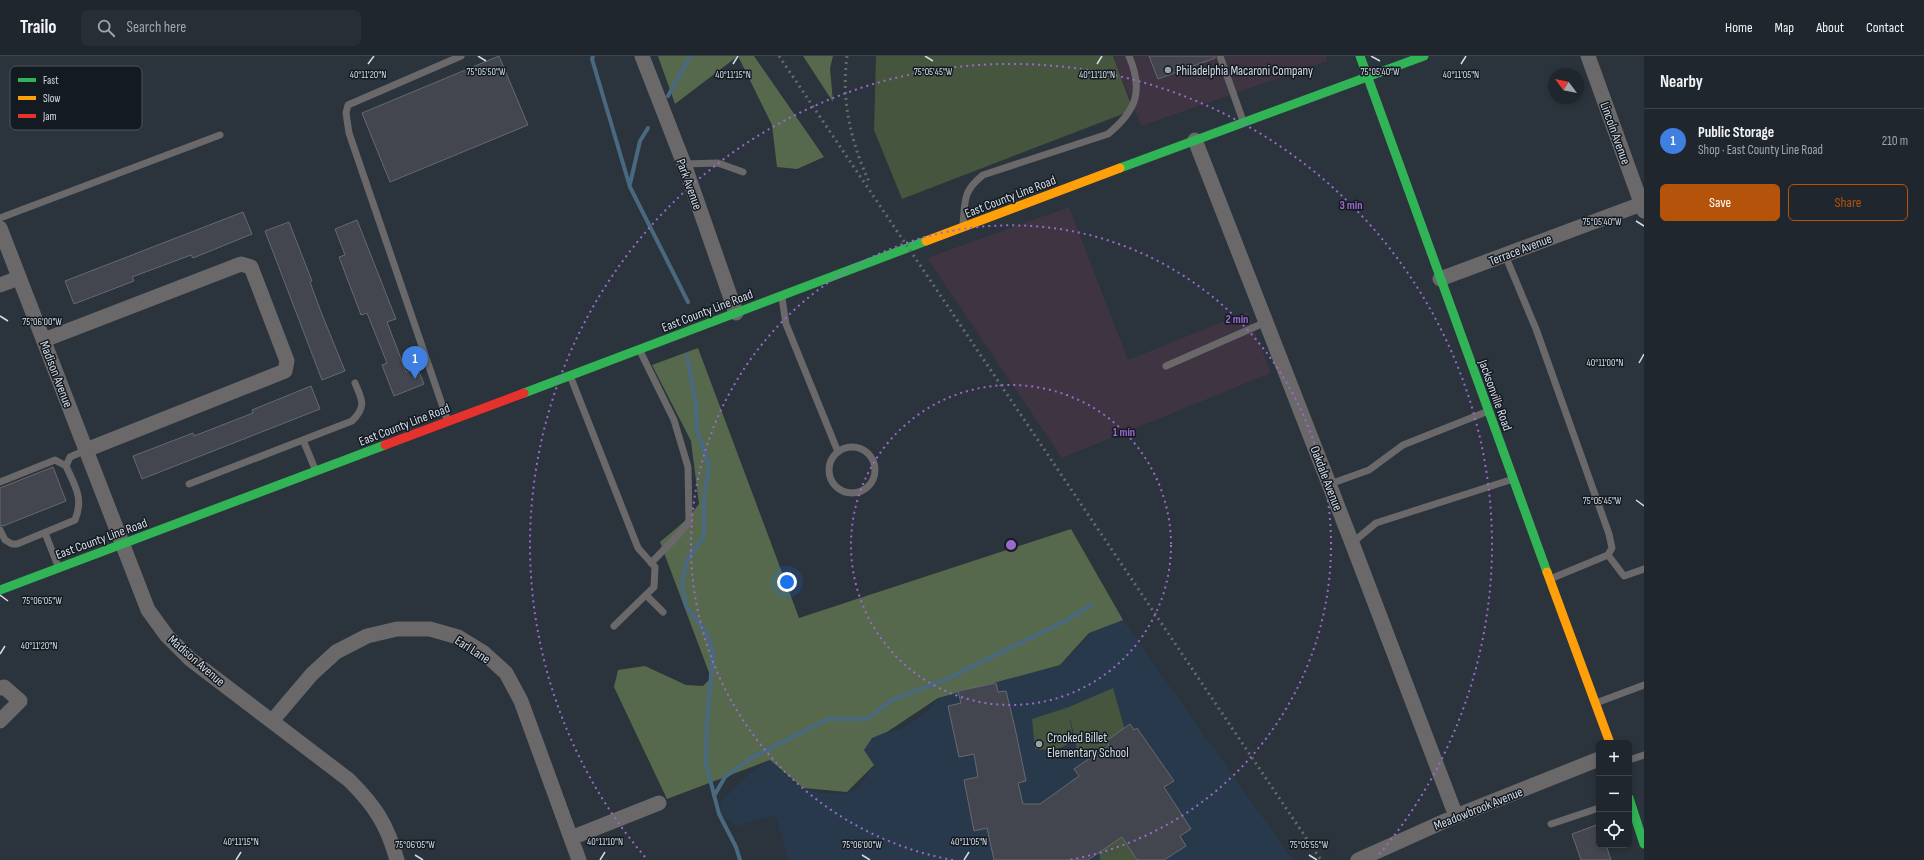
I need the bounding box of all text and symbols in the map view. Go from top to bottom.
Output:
search box [81,10,361,46]
text: Trailo [20,16,57,39]
icon: search [95,17,117,39]
text: Search here [127,18,186,37]
text: Home [1725,19,1753,36]
text: Map [1775,19,1794,36]
text: About [1816,19,1844,36]
text: Contact [1866,19,1904,36]
place label: Philadelphia Macaroni Company [1176,63,1313,79]
marker: Philadelphia Macaroni Company [1163,65,1173,75]
legend [10,66,142,130]
text: 75°05'50"W [467,66,506,78]
text: 75°05'45"W [914,66,953,78]
text: 75°05'40"W [1360,66,1400,78]
north arrow [1548,68,1584,104]
text: 40°11'20"N [350,69,386,81]
text: 40°11'15"N [715,69,751,81]
text: 40°11'10"N [1079,69,1115,81]
text: 40°11'05"N [1443,69,1479,81]
text: Nearby [1660,72,1703,92]
text: Fast [43,74,59,87]
text: Slow [43,92,60,105]
street label: Lincoln Avenue [1596,100,1634,167]
text: Jam [42,110,57,123]
text: Public Storage [1698,123,1774,142]
text: 1 [1670,133,1676,149]
text: 210 m [1882,133,1908,149]
text: Shop · East County Line Road [1698,142,1823,158]
street label: Park Avenue [673,157,706,212]
street label: East County Line Road [963,172,1058,222]
button: Save [1660,184,1780,221]
button: Share [1788,184,1908,221]
text: 3 min [1340,198,1362,213]
text: 75°05'40"W [1582,216,1622,228]
street label: Terrace Avenue [1487,231,1554,269]
street label: East County Line Road [660,286,755,336]
text: 2 min [1226,312,1248,327]
text: 75°06'00"W [22,316,62,328]
street label: Madison Avenue [36,339,76,410]
pin: 1 [402,346,428,379]
street label: Jacksonville Road [1474,357,1515,433]
text: 40°11'00"N [1587,357,1623,369]
street label: East County Line Road [357,400,452,450]
text: 1 min [1113,425,1135,440]
street label: Oakdale Avenue [1306,444,1346,513]
text: 75°05'45"W [1583,495,1622,507]
street label: East County Line Road [53,515,149,563]
centre of rings [1004,538,1018,552]
your location [777,572,797,592]
text: 75°06'05"W [22,595,62,607]
street label: Madison Avenue [165,632,228,690]
street label: Earl Lane [452,633,493,667]
text: 40°11'20"N [21,640,57,652]
place label: Crooked Billet Elementary School [1047,730,1129,761]
marker: Crooked Billet Elementary School [1034,739,1044,749]
map controls [1596,740,1632,848]
button: + [1596,740,1632,776]
button: − [1596,776,1632,812]
street label: Meadowbrook Avenue [1432,784,1525,834]
button: locate [1596,812,1632,848]
text: 40°11'15"N [223,836,259,848]
text: 40°11'10"N [587,836,623,848]
text: 40°11'05"N [951,836,987,848]
text: 75°06'05"W [395,839,435,851]
text: 75°06'00"W [842,839,882,851]
text: 75°05'55"W [1290,839,1329,851]

